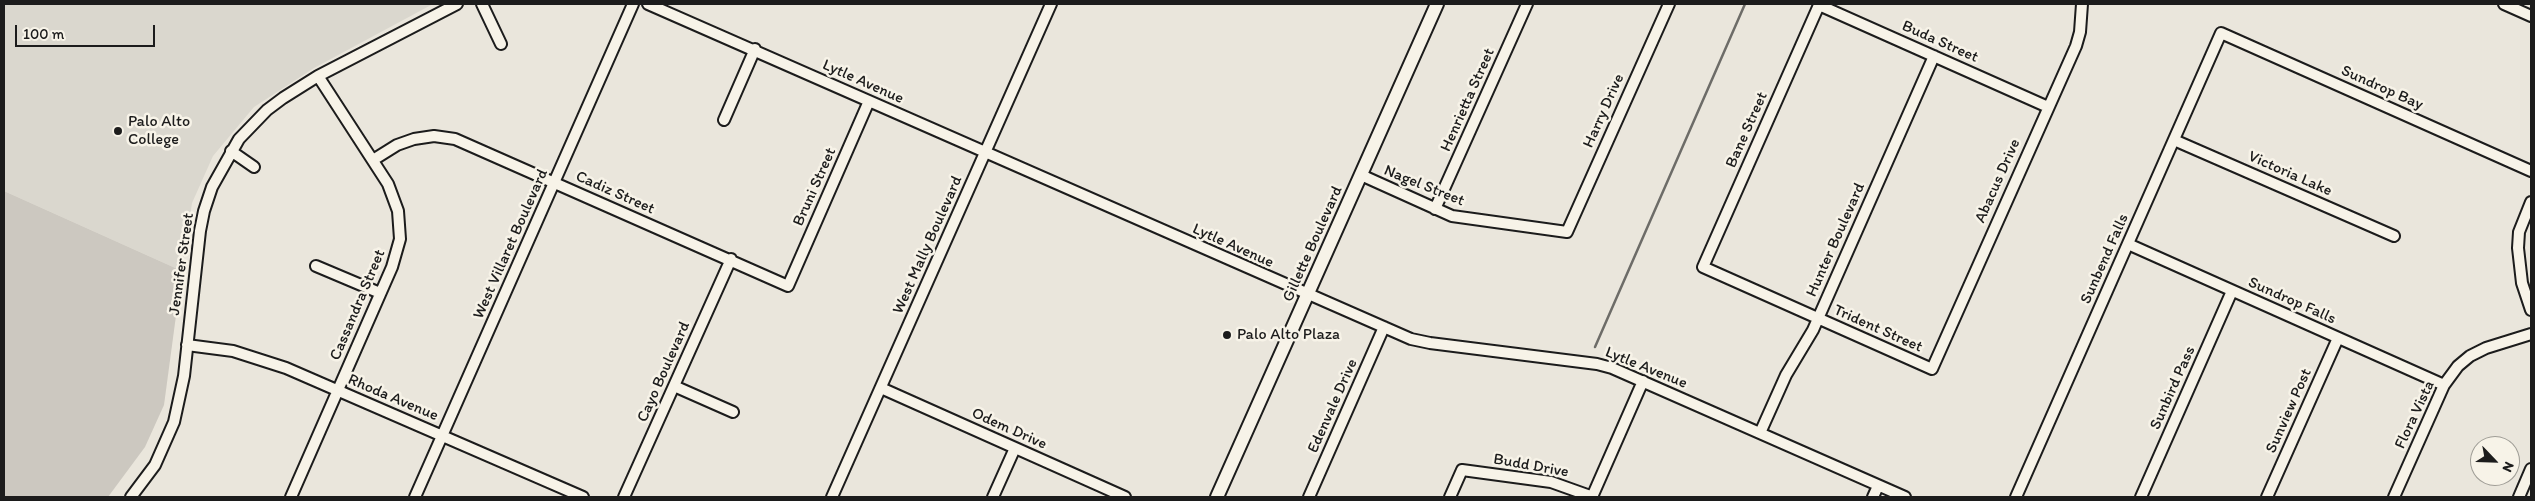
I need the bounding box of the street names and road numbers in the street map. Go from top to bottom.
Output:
street label: Buda Street [1899,17,1981,67]
street label: Henrietta Street [1437,45,1499,155]
street label: Lytle Avenue [819,56,907,108]
street label: Sundrop Bay [2338,61,2426,115]
street label: Harry Drive [1579,71,1629,151]
street label: Bane Street [1722,89,1772,171]
street label: Abacus Drive [1971,136,2025,226]
street label: Bruni Street [789,145,841,229]
street label: Victoria Lake [2245,147,2335,201]
street label: Nagel Street [1381,161,1467,211]
street label: West Villaret Boulevard [469,166,553,322]
street label: Cadiz Street [572,167,658,219]
street label: West Mally Boulevard [889,173,967,317]
street label: Hunter Boulevard [1802,180,1870,300]
street label: Gillette Boulevard [1279,183,1347,305]
street label: Sunbend Falls [2077,211,2133,307]
street label: Jennifer Street [165,212,199,316]
street label: Lytle Avenue [1189,220,1277,272]
street label: Cassandra Street [326,247,390,363]
street label: Sundrop Falls [2245,273,2339,329]
street label: Trident Street [1831,301,1925,357]
street label: Cayo Boulevard [633,319,695,425]
street label: Lytle Avenue [1602,343,1690,393]
street label: Sunbird Pass [2146,343,2200,433]
street label: Edenvale Drive [1304,356,1362,456]
street label: Sunview Post [2262,366,2316,456]
street label: Rhoda Avenue [345,370,441,426]
street label: Flora Vista [2391,378,2439,452]
street label: Odem Drive [968,404,1050,454]
street label: Budd Drive [1492,450,1570,482]

